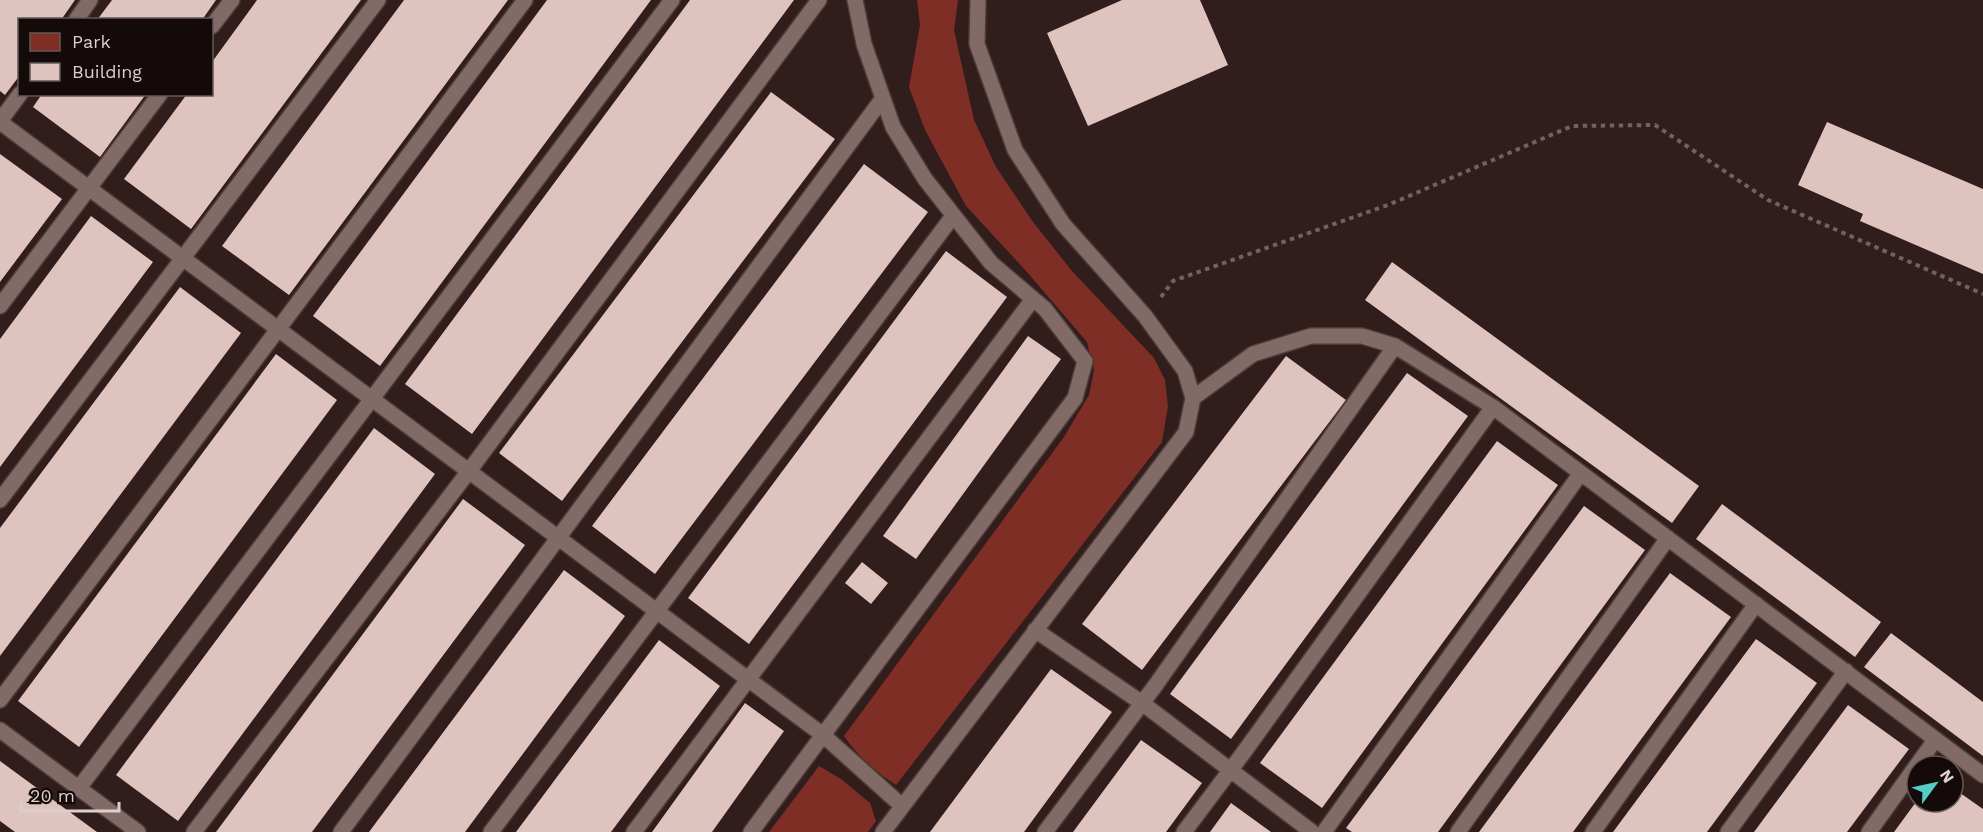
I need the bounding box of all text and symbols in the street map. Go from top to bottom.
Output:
legend [18,18,213,96]
text: Park [72,31,111,52]
text: Building [72,61,142,82]
north arrow [1905,754,1965,814]
text: N [1936,766,1958,786]
scale bar [21,775,118,813]
text: 20 m [30,785,75,806]

